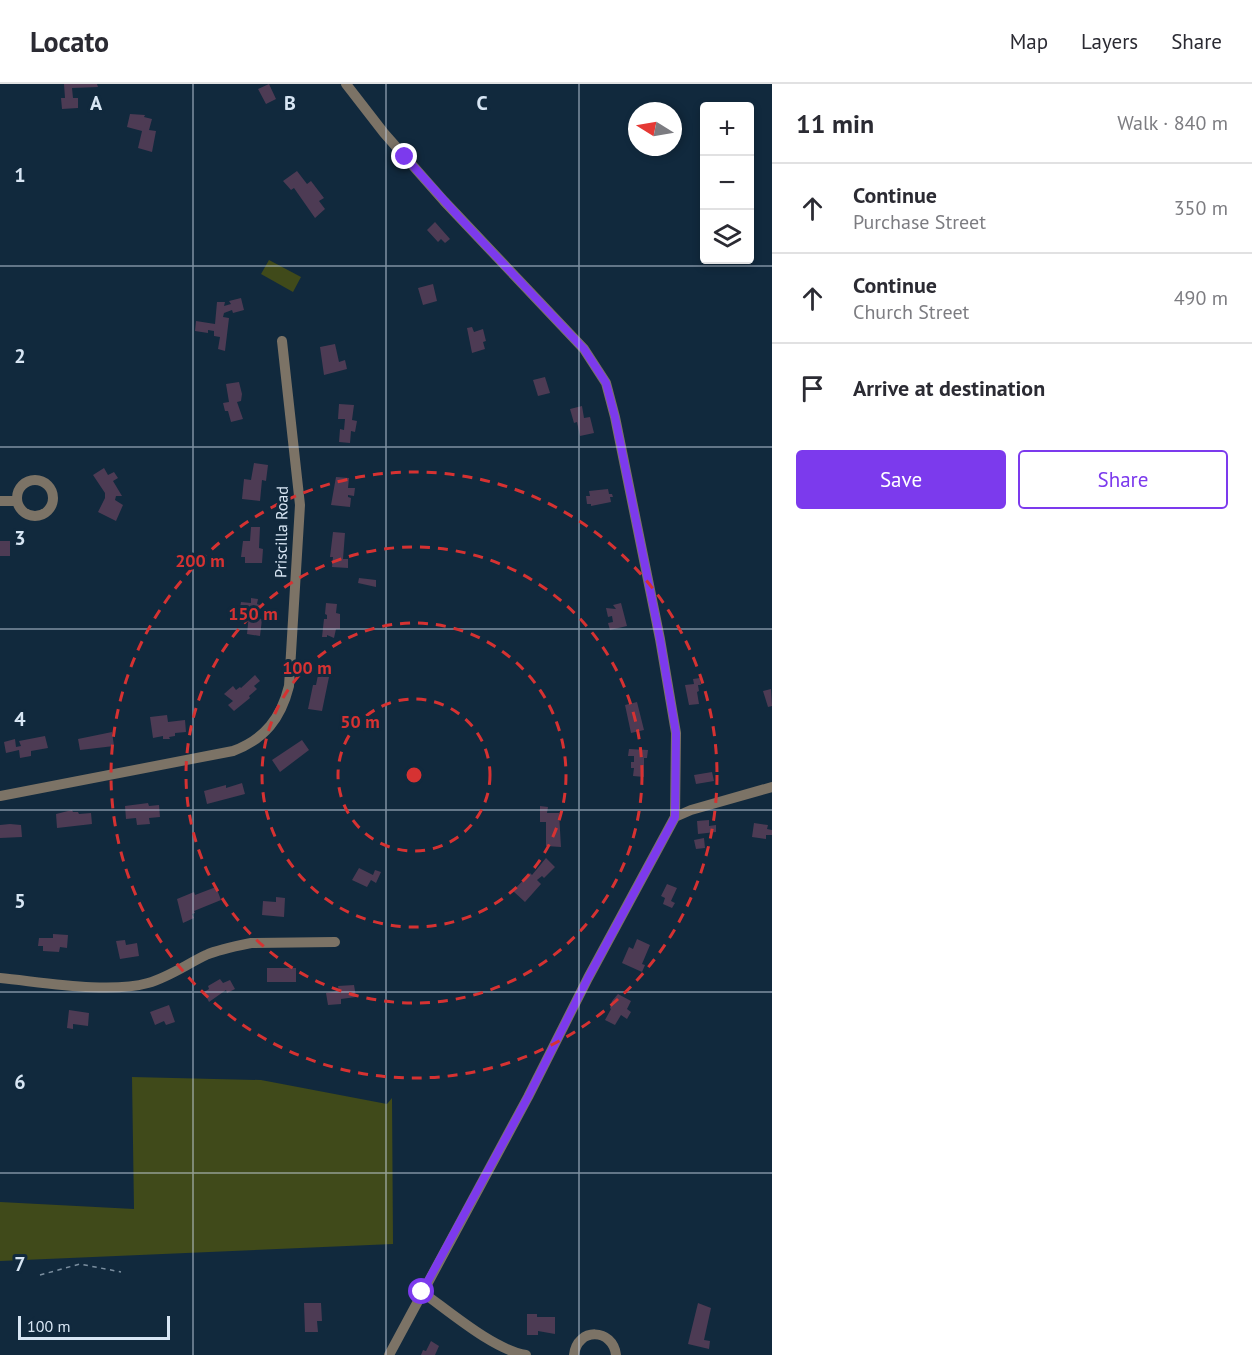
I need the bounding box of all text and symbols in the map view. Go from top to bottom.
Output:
text: Locato [30,23,109,60]
text: Map [1010,28,1048,55]
text: Layers [1081,28,1138,55]
text: Share [1171,28,1222,55]
text: A [90,90,103,116]
text: B [284,90,296,116]
text: C [476,90,488,116]
north arrow [628,102,682,156]
map controls [700,102,754,264]
button: + [700,102,754,156]
text: 11 min [796,107,874,140]
text: Walk · 840 m [1117,110,1228,136]
route end [391,143,417,169]
button: − [700,156,754,210]
text: 1 [14,162,26,188]
text: Continue [853,181,937,209]
icon: ahead [796,192,829,225]
text: 350 m [1174,195,1228,221]
text: Purchase Street [853,209,986,235]
button: layers [700,210,754,264]
text: Continue [853,271,937,299]
icon: ahead [796,282,829,315]
text: 490 m [1174,285,1228,311]
text: Church Street [853,299,969,325]
text: 2 [14,343,26,369]
icon: arrive [796,372,829,405]
text: Arrive at destination [853,374,1045,402]
button: Save [796,450,1006,509]
button: Share [1018,450,1228,509]
street label: Priscilla Road [270,486,292,578]
text: 3 [14,525,26,551]
text: 200 m [175,549,225,572]
text: 150 m [228,602,278,625]
text: 100 m [282,656,332,679]
text: 4 [14,706,26,732]
text: 50 m [340,710,380,733]
centre of rings [404,765,424,785]
text: 5 [14,888,26,914]
text: 6 [14,1069,26,1095]
text: 7 [14,1251,26,1277]
route start [408,1278,434,1304]
scale bar [18,1313,170,1340]
text: 100 m [27,1316,70,1336]

